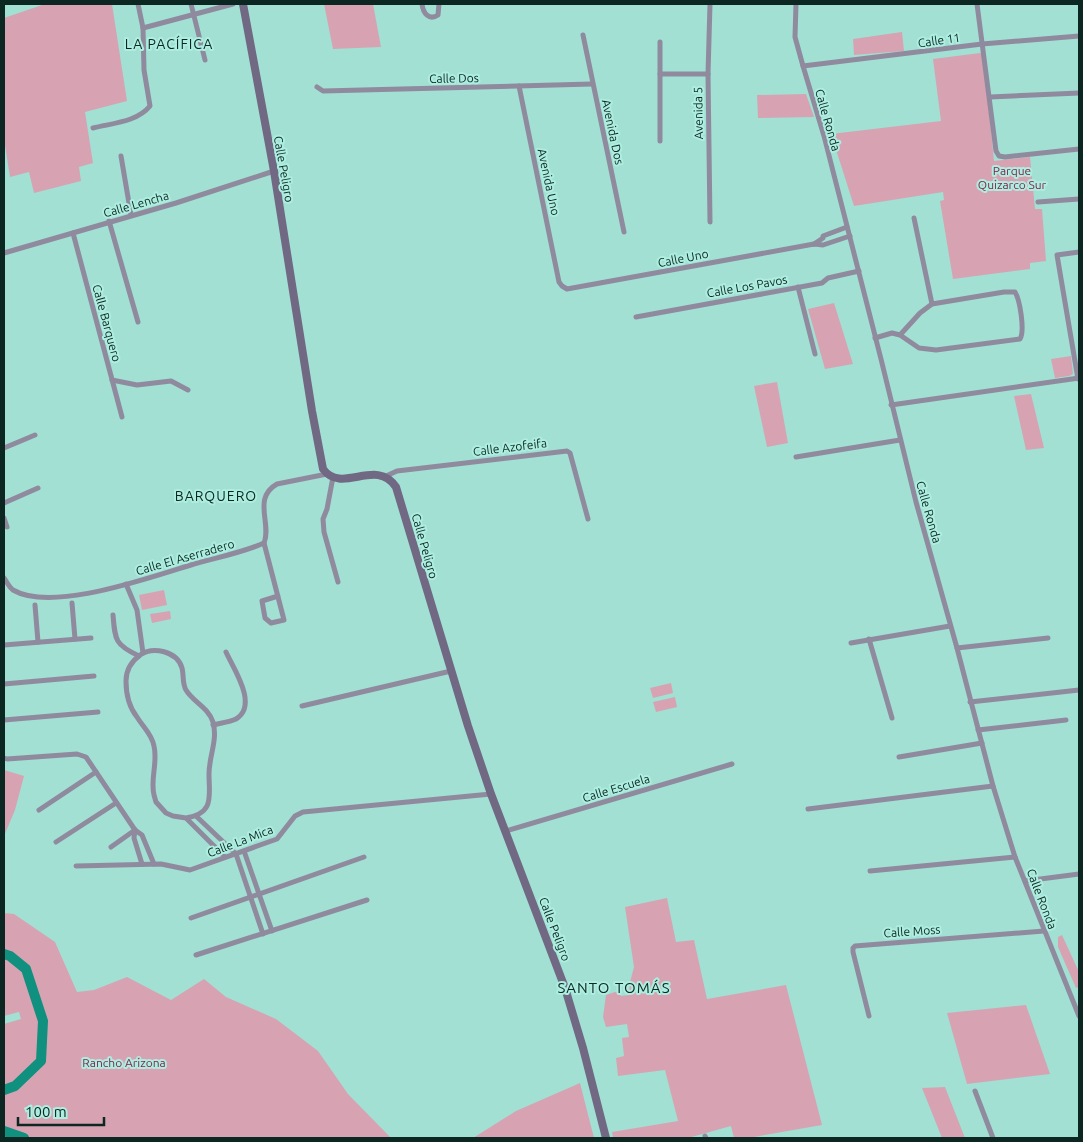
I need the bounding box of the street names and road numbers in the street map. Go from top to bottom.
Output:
street label: Calle 11 [917,31,961,49]
street label: Calle Dos [429,71,479,85]
street label: Avenida 5 [691,87,705,139]
street label: Calle Ronda [813,88,843,152]
street label: Avenida Dos [600,98,626,166]
street label: Calle Peligro [272,135,296,203]
street label: Avenida Uno [536,147,562,217]
street label: Calle Lencha [102,188,170,220]
street label: Calle Uno [657,247,709,269]
street label: Calle Los Pavos [706,273,788,299]
street label: Calle Barquero [90,283,124,363]
street label: Calle Azofeifa [472,436,548,458]
street label: Calle Ronda [914,480,944,544]
street label: Calle Peligro [409,512,441,580]
street label: Calle El Aserradero [134,537,236,577]
street label: Calle Escuela [581,772,651,804]
street label: Calle La Mica [205,823,275,859]
street label: Calle Ronda [1025,867,1059,931]
street label: Calle Peligro [537,895,573,963]
street label: Calle Moss [883,923,941,939]

